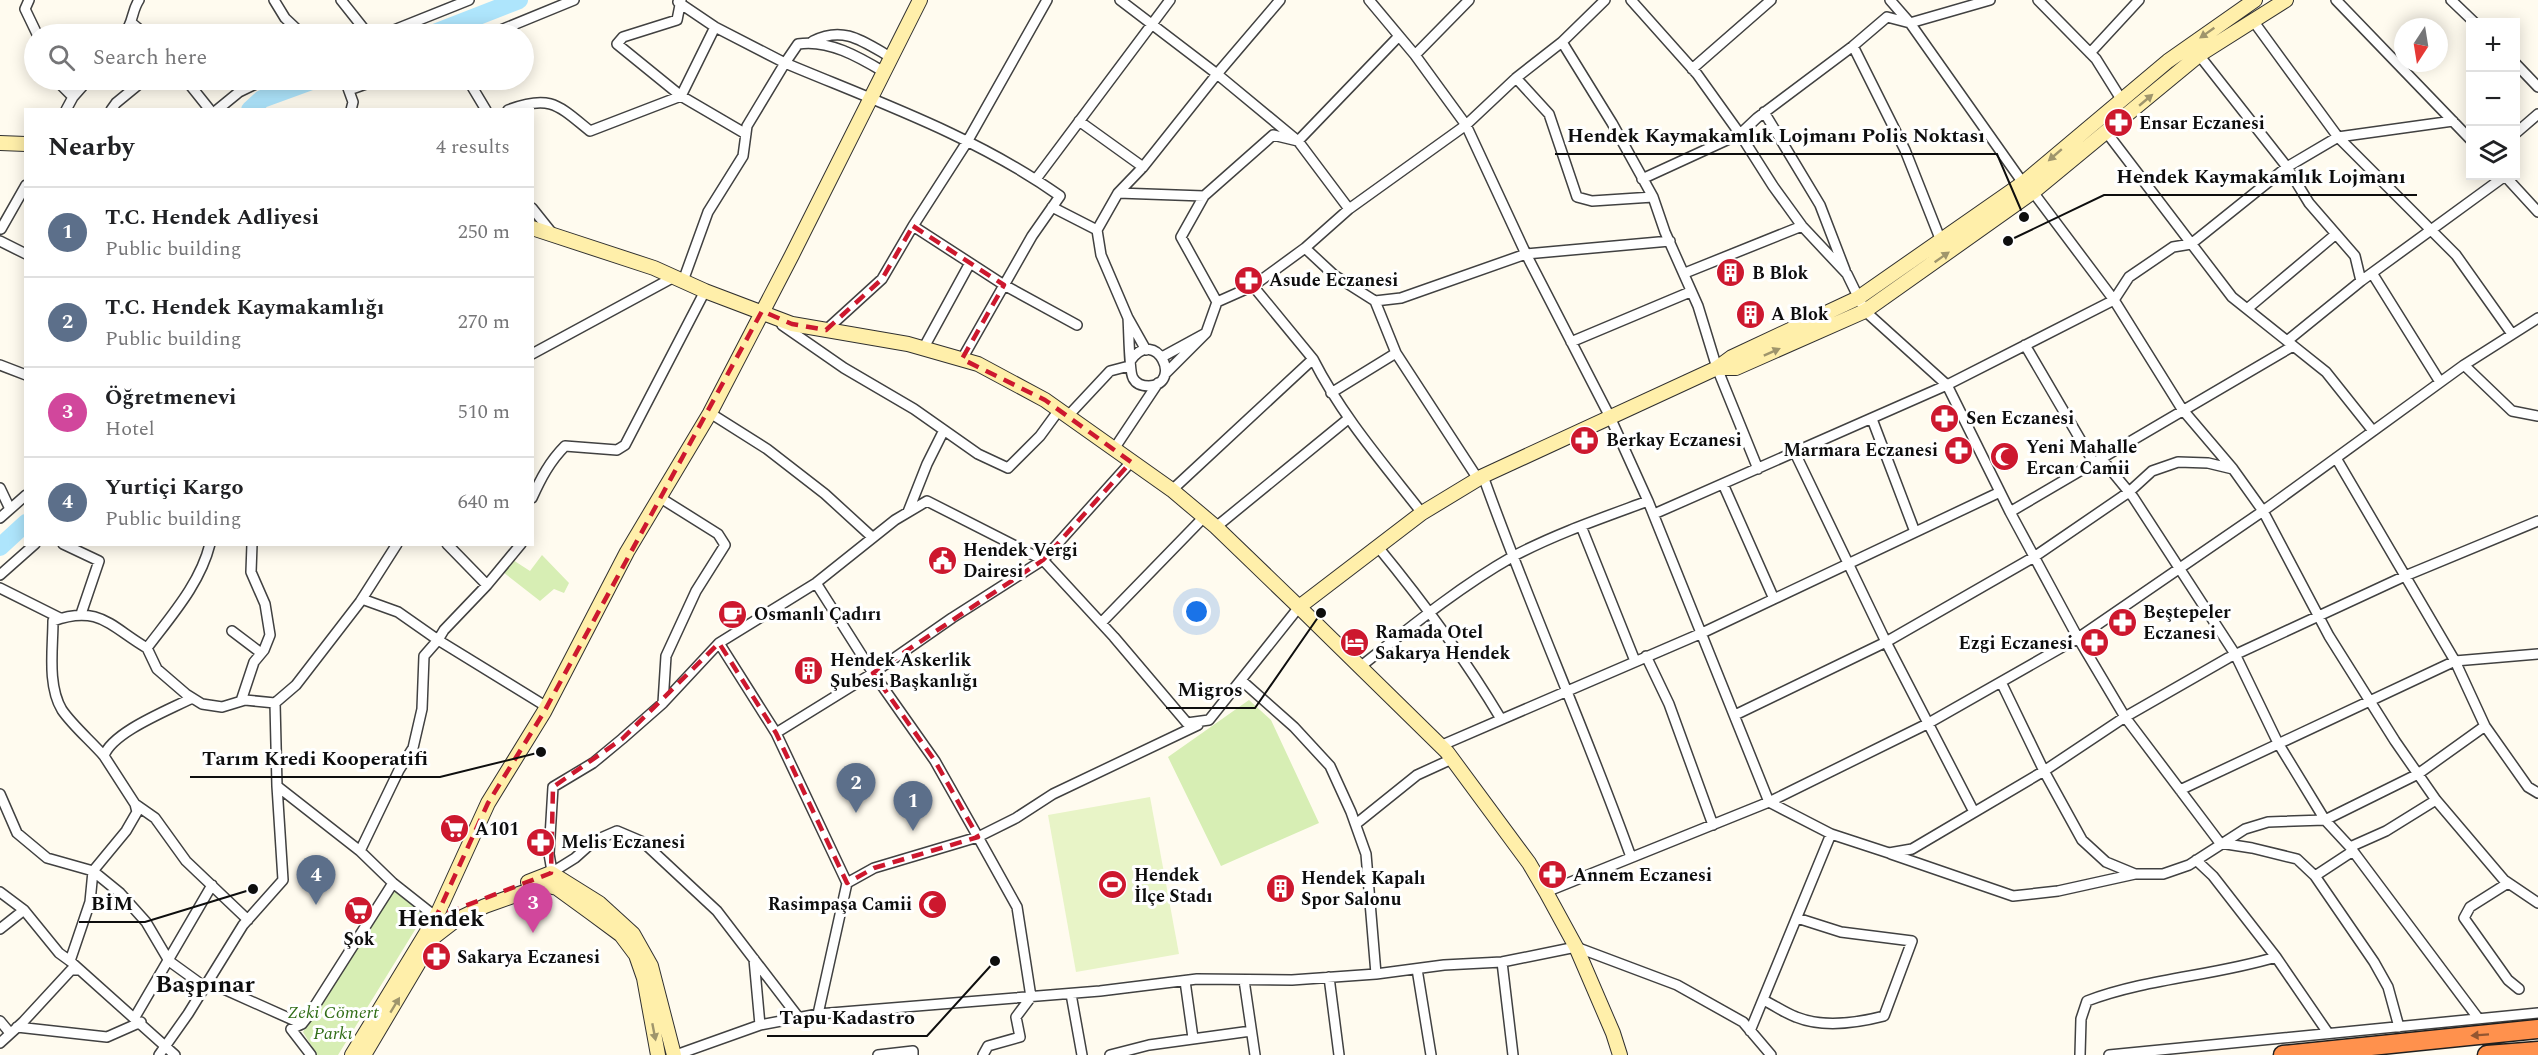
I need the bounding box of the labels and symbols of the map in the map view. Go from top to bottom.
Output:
north arrow [2394,18,2448,72]
one-way arrow [2200,27,2216,39]
one-way arrow [2138,94,2153,107]
pharmacy icon: Ensar Eczanesi [2102,107,2134,139]
place label: Ensar Eczanesi [2139,110,2265,137]
callout: Hendek Kaymakamlık Lojmanı Polis Noktası [1555,116,1997,154]
text: Hendek Kaymakamlık Lojmanı Polis Noktası [1567,121,1985,151]
one-way arrow [2048,148,2063,161]
callout: Hendek Kaymakamlık Lojmanı [2104,157,2417,195]
text: Hendek Kaymakamlık Lojmanı [2116,162,2406,192]
one-way arrow [1933,251,1949,263]
building icon: B Blok [1715,257,1747,289]
place label: B Blok [1752,260,1809,287]
pharmacy icon: Asude Eczanesi [1232,264,1264,296]
place label: Asude Eczanesi [1269,267,1398,294]
building icon: A Blok [1734,298,1766,330]
place label: A Blok [1771,301,1829,328]
one-way arrow [1764,347,1782,357]
pharmacy icon: Sen Eczanesi [1929,402,1961,434]
place label: Sen Eczanesi [1966,405,2074,432]
pharmacy icon: Berkay Eczanesi [1569,424,1601,456]
place label: Berkay Eczanesi [1606,427,1742,454]
pharmacy icon: Marmara Eczanesi [1943,434,1975,466]
place label: Yeni Mahalle Ercan Camii [2026,434,2137,482]
place label: Marmara Eczanesi [1783,437,1938,464]
mosque icon: Yeni Mahalle Ercan Camii [1989,441,2021,473]
place label: Hendek Vergi Dairesi [963,537,1078,585]
public building icon: Hendek Vergi Dairesi [926,544,958,576]
your location [1182,597,1211,626]
cafe icon: Osmanlı Çadırı [717,598,749,630]
place label: Beştepeler Eczanesi [2143,599,2231,647]
place label: Osmanlı Çadırı [754,601,881,628]
pharmacy icon: Beştepeler Eczanesi [2106,606,2138,638]
place label: Ramada Otel Sakarya Hendek [1375,619,1510,667]
hotel icon: Ramada Otel Sakarya Hendek [1338,626,1370,658]
pharmacy icon: Ezgi Eczanesi [2078,627,2110,659]
place label: Ezgi Eczanesi [1958,630,2073,657]
place label: Hendek Askerlik Şubesi Başkanlığı [830,647,978,695]
building icon: Hendek Askerlik Şubesi Başkanlığı [793,654,825,686]
callout: Migros [1166,670,1255,708]
text: Migros [1177,675,1243,705]
callout: Tarım Kredi Kooperatifi [190,739,440,777]
text: Tarım Kredi Kooperatifi [202,744,428,774]
pin: 2 [836,764,876,813]
pin: 1 [894,782,932,831]
supermarket icon: A101 [438,813,470,845]
place label: A101 [475,816,519,843]
pharmacy icon: Melis Eczanesi [524,826,556,858]
place label: Melis Eczanesi [561,829,685,856]
pin: 4 [296,856,336,905]
pharmacy icon: Annem Eczanesi [1536,859,1568,891]
place label: Hendek İlçe Stadı [1134,862,1212,910]
place label: Annem Eczanesi [1573,862,1712,889]
place label: Hendek Kapalı Spor Salonu [1301,865,1426,913]
sports icon: Hendek İlçe Stadı [1097,869,1129,901]
building icon: Hendek Kapalı Spor Salonu [1264,872,1296,904]
callout: BİM [79,884,145,922]
pin: 3 [514,884,552,933]
mosque icon: Rasimpaşa Camii [917,888,949,920]
text: BİM [91,889,133,919]
place label: Rasimpaşa Camii [768,891,912,918]
supermarket icon: Şok [343,894,375,926]
district label: Hendek [397,901,485,937]
place label: Şok [343,926,375,953]
pharmacy icon: Sakarya Eczanesi [420,941,452,973]
place label: Sakarya Eczanesi [457,944,600,971]
district label: Başpınar [155,967,256,1003]
one-way arrow [389,997,400,1013]
callout: Tapu Kadastro [767,998,927,1036]
park label: Zeki Cömert Parkı [287,999,379,1047]
text: Tapu Kadastro [779,1003,915,1033]
one-way arrow [650,1023,659,1042]
one-way arrow [2470,1030,2489,1040]

